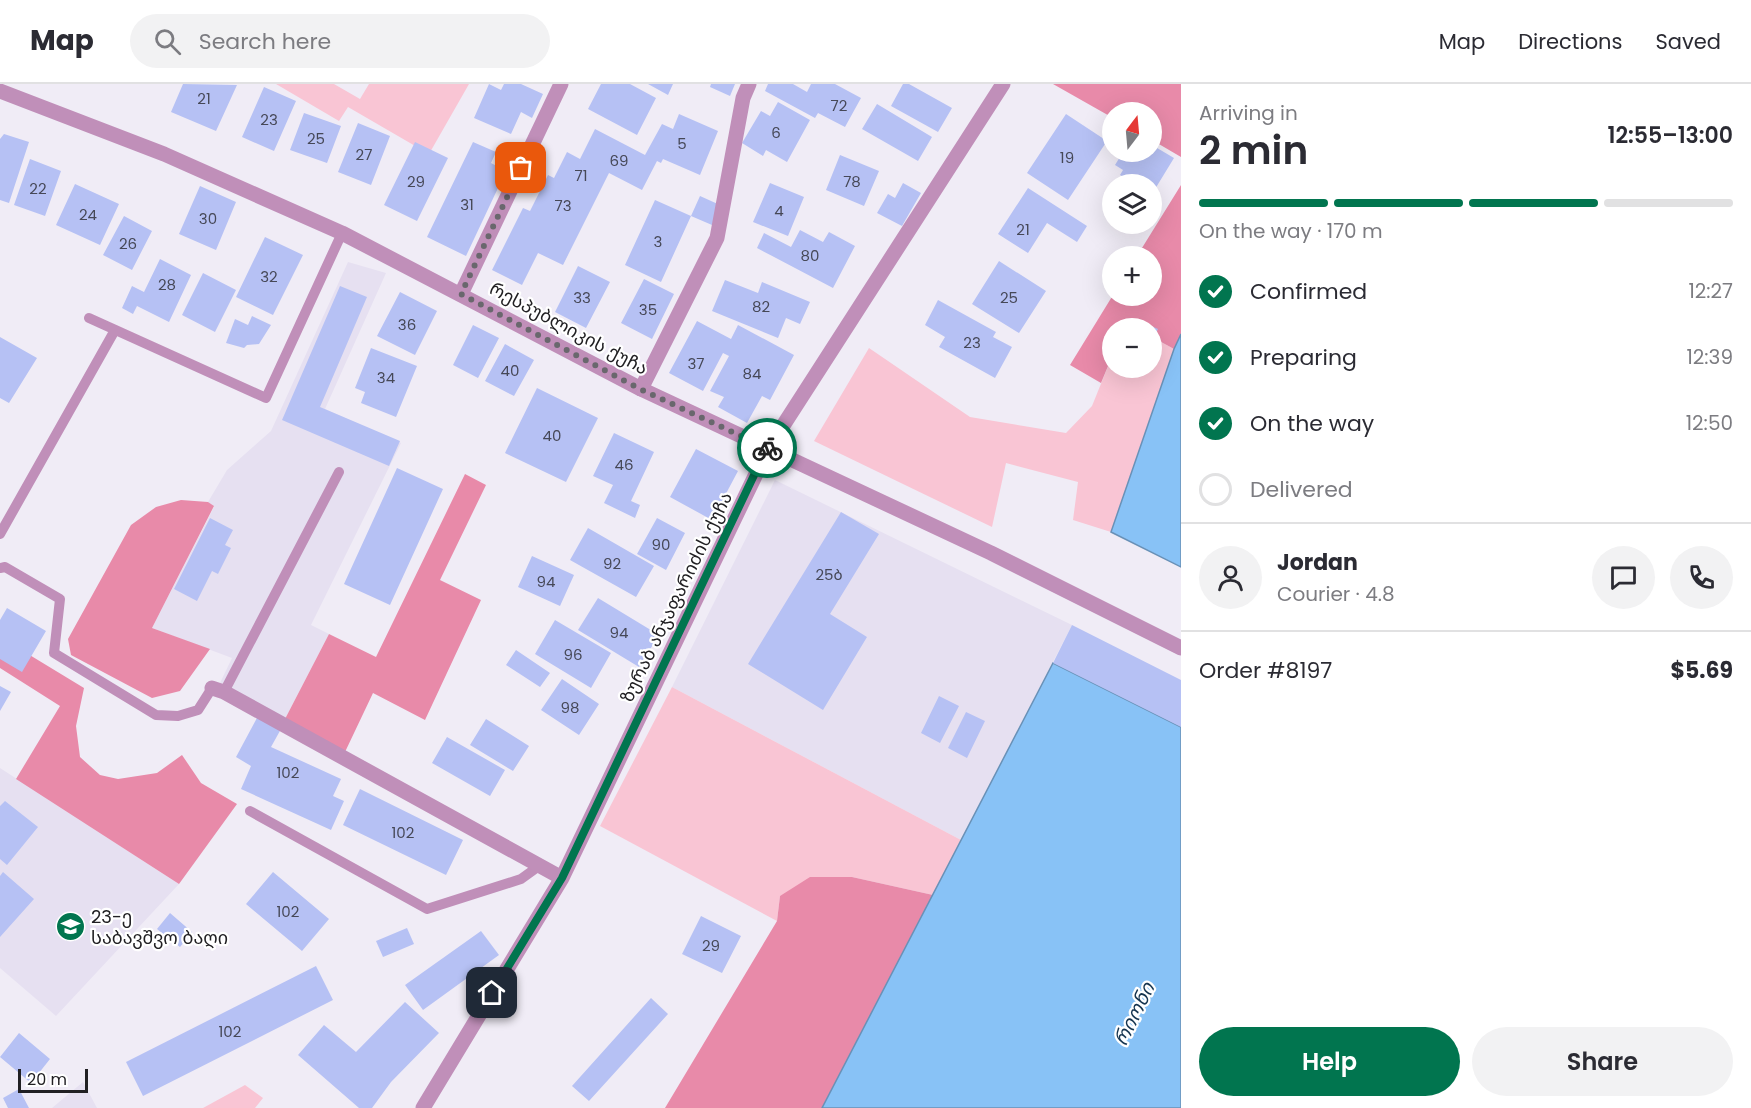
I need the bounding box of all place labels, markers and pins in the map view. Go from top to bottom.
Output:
pin [495,142,546,193]
place label: 23-ე საბავშვო ბაღი [91,904,228,950]
school or university icon: 23-ე საბავშვო ბაღი [54,910,86,942]
pin [466,967,517,1018]

